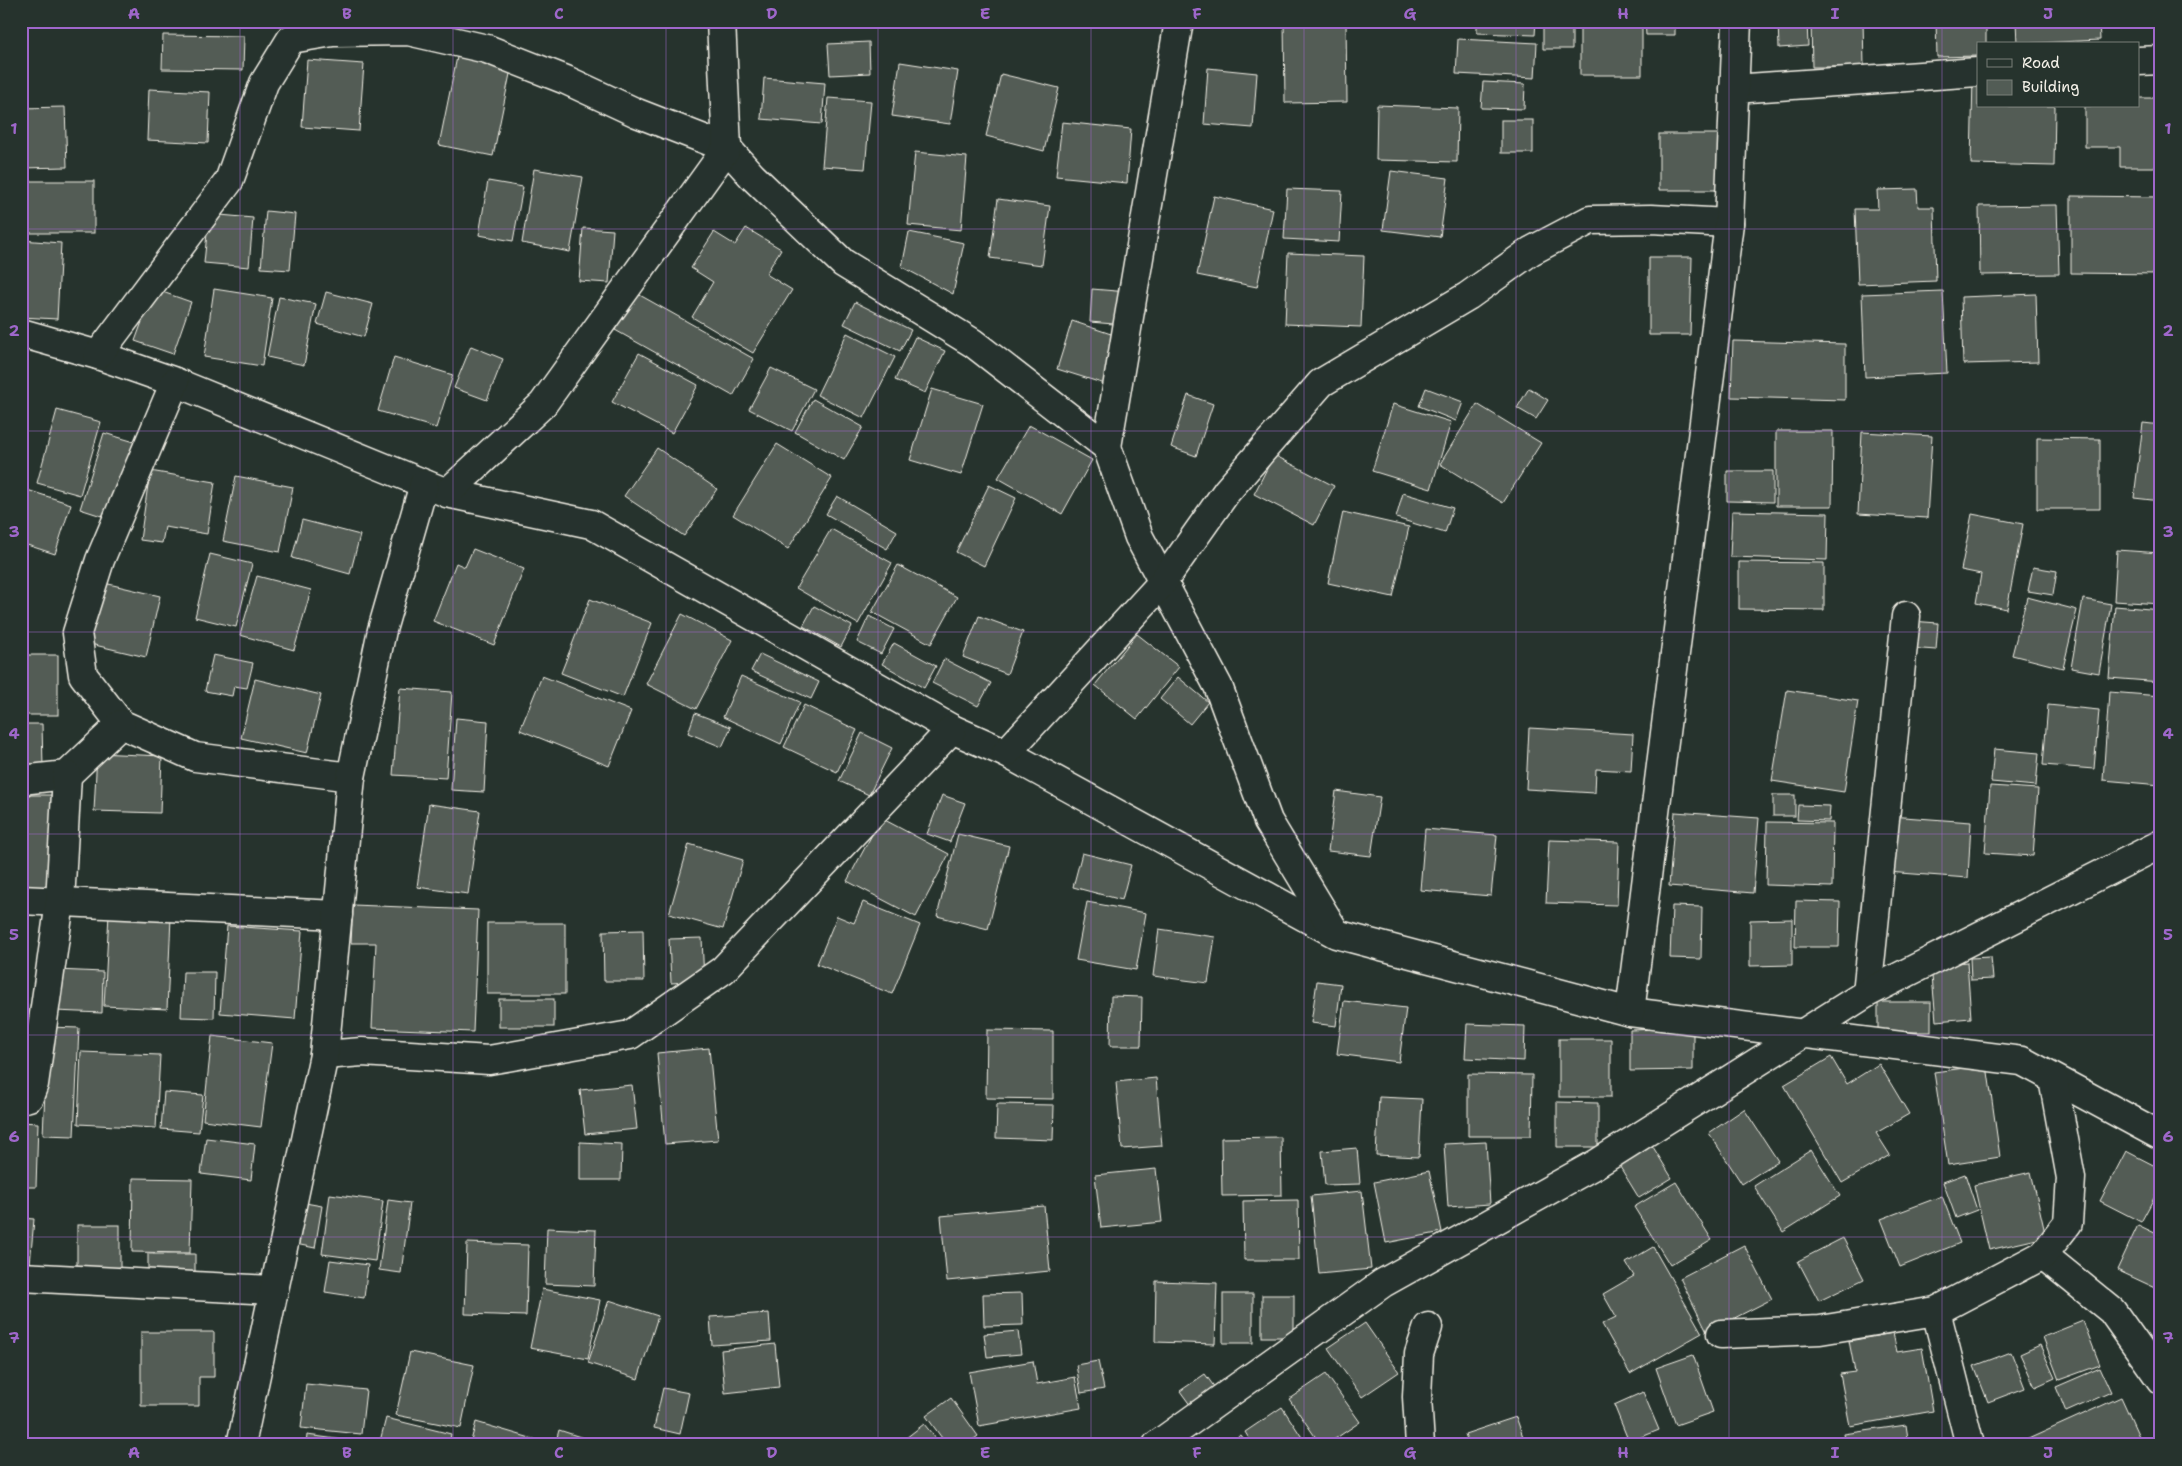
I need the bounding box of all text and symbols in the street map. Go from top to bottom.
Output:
text: A [128,3,140,24]
text: B [342,3,352,24]
text: C [554,3,564,24]
text: D [766,3,778,24]
text: E [980,3,990,24]
text: F [1192,3,1202,24]
text: G [1404,3,1417,24]
text: H [1617,3,1629,24]
text: I [1831,3,1840,24]
text: J [2043,3,2053,24]
legend [1977,42,2140,108]
text: Road [2022,53,2060,73]
text: Building [2022,77,2079,97]
text: 1 [10,118,18,139]
text: 1 [2164,118,2172,139]
text: 2 [8,320,20,341]
text: 2 [2162,320,2174,341]
text: 3 [8,521,20,542]
text: 3 [2162,521,2174,542]
text: 4 [8,723,20,744]
text: 4 [2162,723,2174,744]
text: 5 [9,924,19,945]
text: 5 [2163,924,2173,945]
text: 6 [8,1126,20,1147]
text: 6 [2162,1126,2174,1147]
text: 7 [8,1327,20,1348]
text: 7 [2162,1327,2174,1348]
text: A [128,1442,140,1463]
text: B [342,1442,352,1463]
text: C [554,1442,564,1463]
text: D [766,1442,778,1463]
text: E [980,1442,990,1463]
text: F [1192,1442,1202,1463]
text: G [1404,1442,1417,1463]
text: H [1617,1442,1629,1463]
text: I [1831,1442,1840,1463]
text: J [2043,1442,2053,1463]

